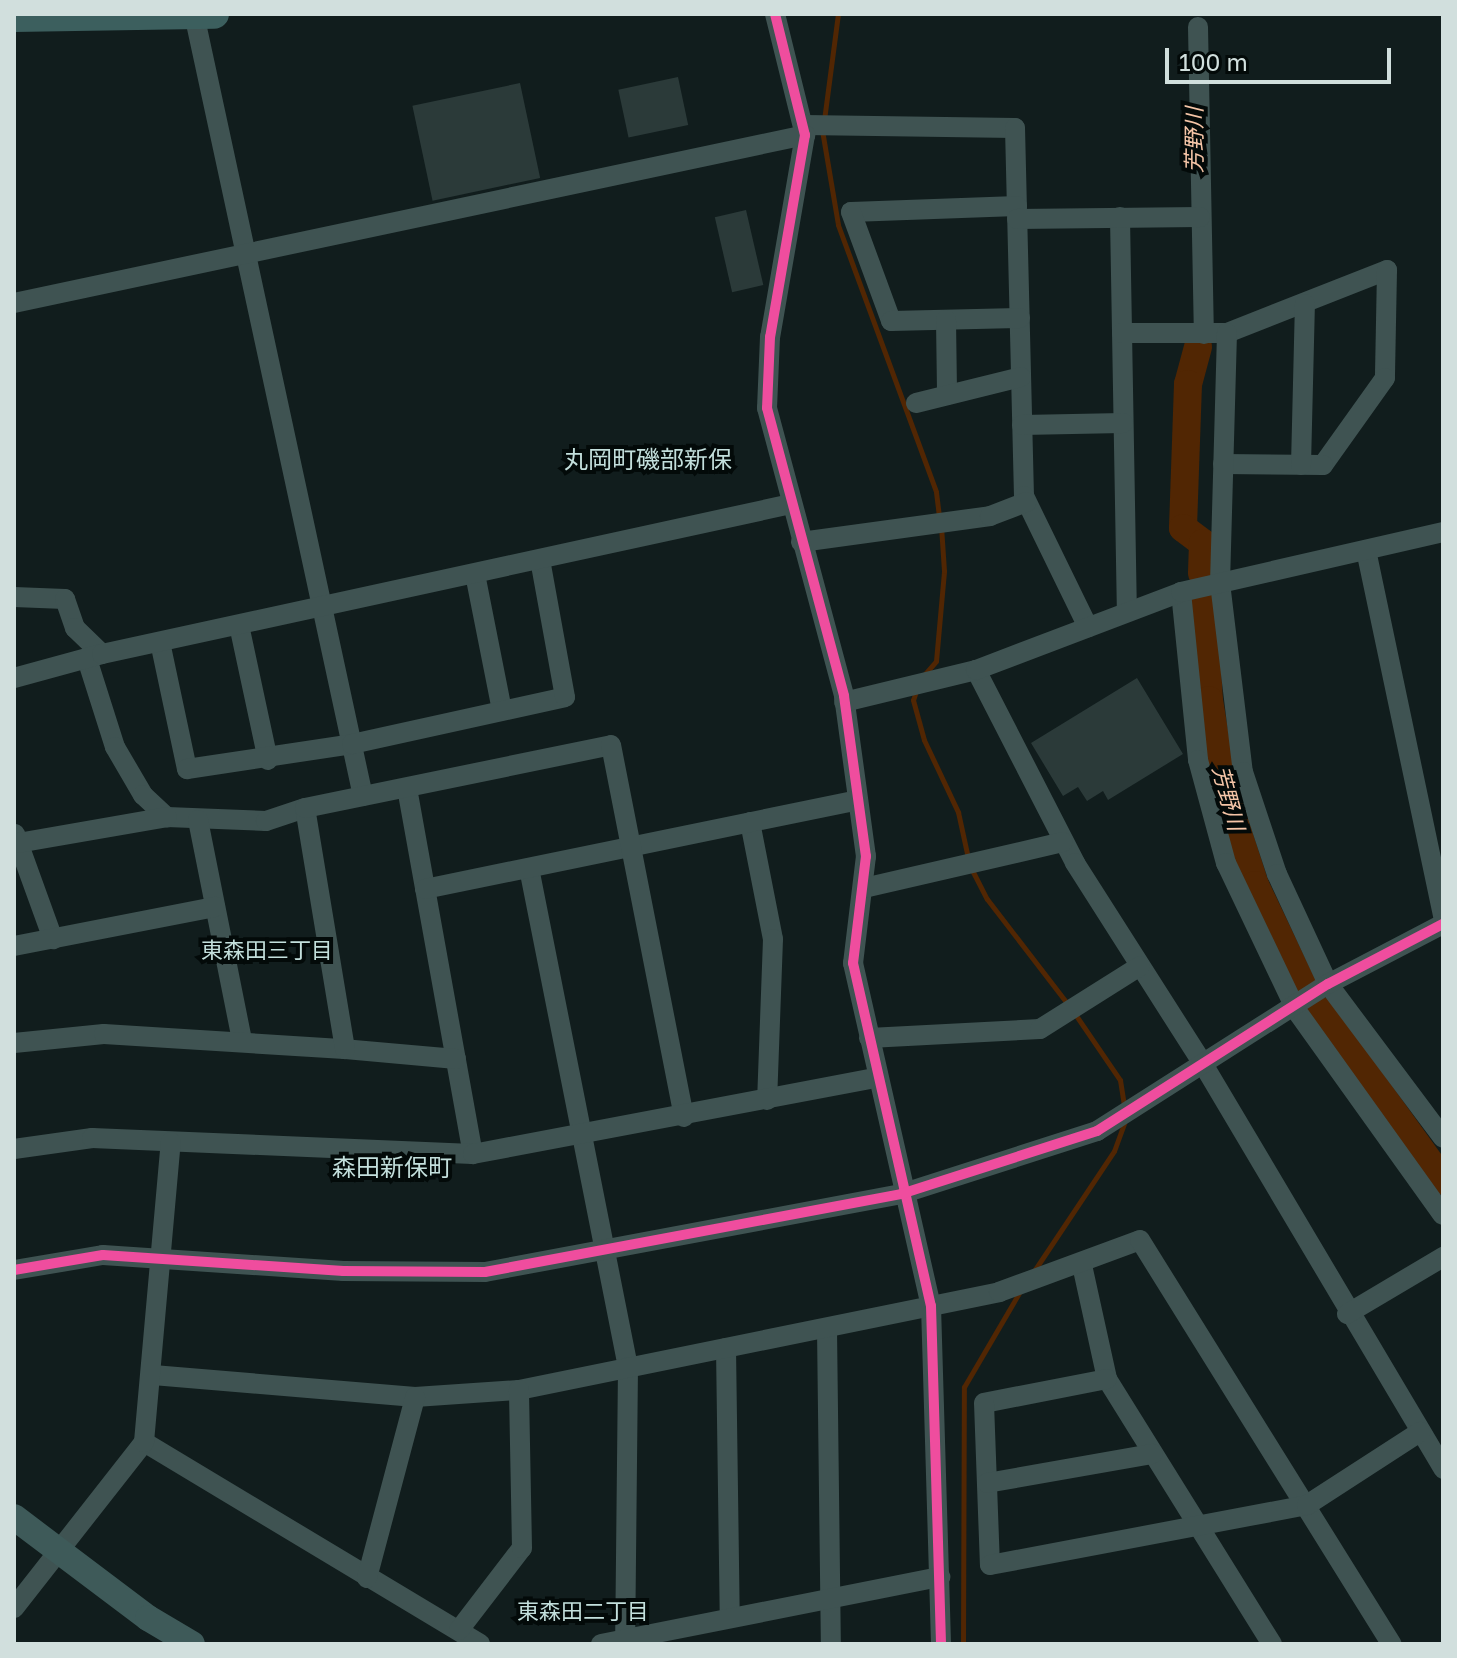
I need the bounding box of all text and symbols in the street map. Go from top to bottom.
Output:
scale bar [1169,32,1395,82]
text: 100 m [1179,47,1248,76]
water label: 芳野川 [1181,107,1207,173]
district label: 丸岡町磯部新保 [564,445,732,473]
water label: 芳野川 [1208,763,1250,833]
district label: 東森田三丁目 [201,937,333,963]
district label: 森田新保町 [332,1153,452,1181]
district label: 東森田二丁目 [517,1598,649,1624]

